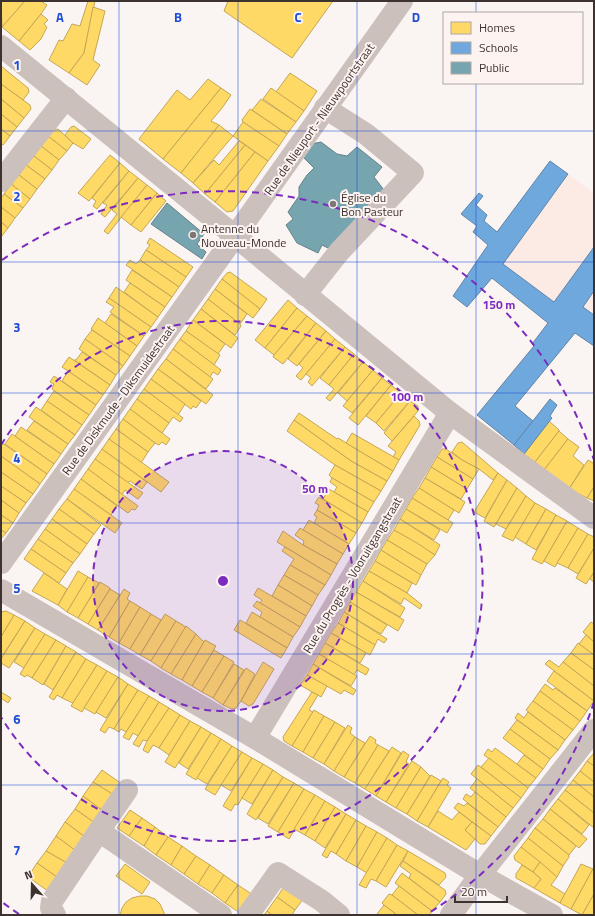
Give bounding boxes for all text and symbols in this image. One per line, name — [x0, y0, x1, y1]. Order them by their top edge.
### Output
text: A — [56, 7, 64, 27]
text: B — [174, 7, 182, 27]
text: C — [294, 7, 302, 27]
text: D — [412, 7, 420, 27]
legend — [443, 12, 583, 84]
text: Homes — [479, 18, 515, 37]
street label: Rue de Nieuport - Nieuwpoortstraat — [259, 38, 379, 199]
text: Schools — [479, 38, 519, 57]
text: 1 — [13, 55, 21, 75]
text: Public — [479, 58, 509, 77]
text: 2 — [13, 186, 21, 206]
place label: Église du Bon Pasteur — [341, 188, 403, 221]
marker: Église du Bon Pasteur — [328, 199, 338, 209]
place label: Antenne du Nouveau-Monde — [201, 219, 286, 252]
marker: Antenne du Nouveau-Monde — [188, 230, 198, 240]
text: 150 m — [483, 295, 515, 314]
text: 3 — [13, 317, 21, 337]
street label: Rue de Diskmude - Diksmuidestraat — [57, 320, 180, 479]
text: 100 m — [391, 387, 423, 406]
text: 4 — [13, 448, 21, 468]
text: 50 m — [302, 479, 328, 498]
street label: Rue du Progrès - Vooruitgangstraat — [298, 493, 407, 657]
centre of rings — [216, 574, 230, 588]
text: 5 — [13, 578, 21, 598]
text: 6 — [13, 709, 21, 729]
text: 7 — [13, 840, 21, 860]
north arrow — [12, 864, 52, 904]
text: N — [22, 866, 35, 883]
scale bar — [455, 878, 507, 904]
text: 20 m — [461, 882, 487, 901]

